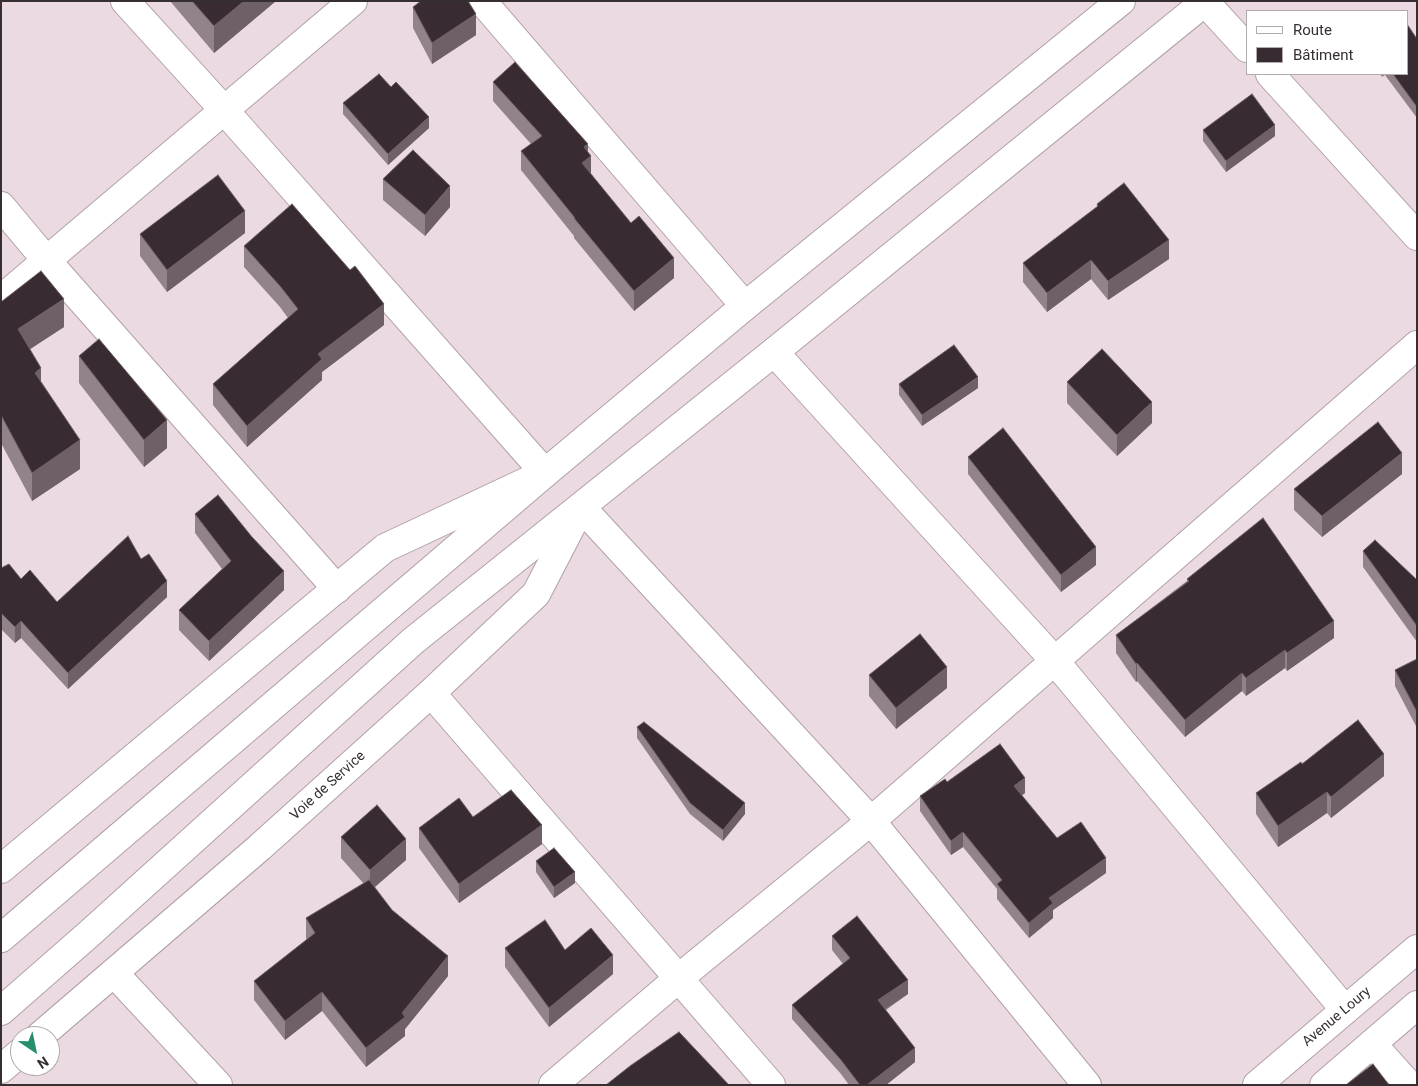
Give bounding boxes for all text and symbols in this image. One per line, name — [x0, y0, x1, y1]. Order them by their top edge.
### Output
legend — [1246, 10, 1408, 75]
text: Route — [1293, 21, 1332, 39]
text: Bâtiment — [1293, 46, 1353, 64]
street label: Voie de Service — [287, 748, 369, 824]
street label: Avenue Loury — [1299, 984, 1375, 1050]
north arrow — [10, 1026, 60, 1076]
text: N — [34, 1053, 51, 1072]

